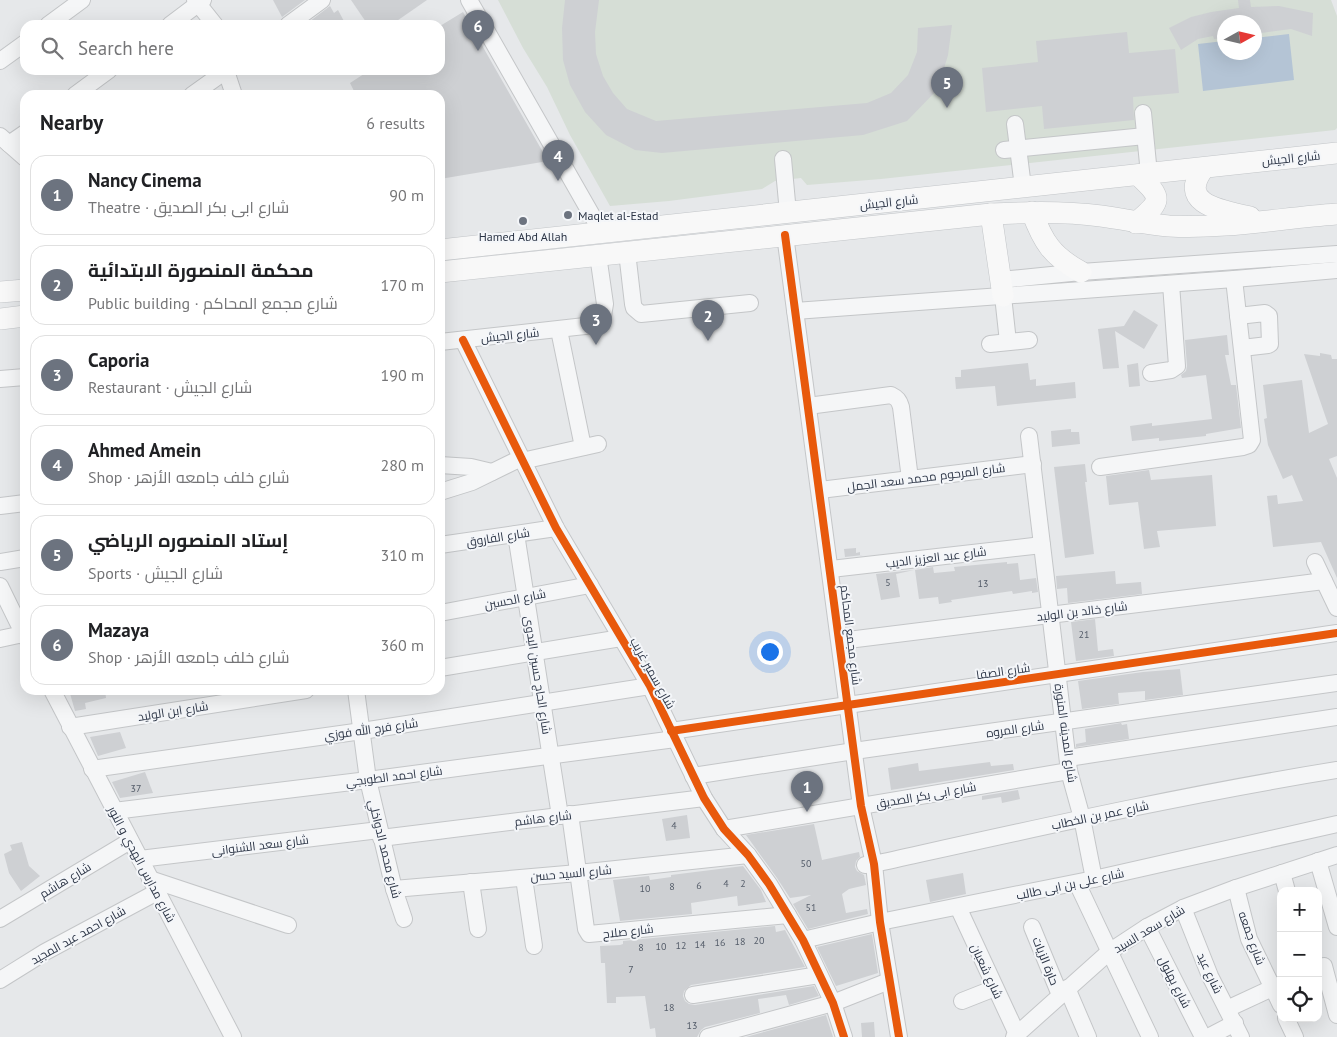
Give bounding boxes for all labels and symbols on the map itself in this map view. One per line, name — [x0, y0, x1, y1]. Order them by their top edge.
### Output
pin: 6 — [462, 10, 494, 51]
north arrow — [1217, 15, 1262, 60]
pin: 5 — [931, 67, 963, 108]
pin: 4 — [542, 140, 574, 181]
street label: شارع الجيش — [1261, 147, 1321, 170]
street label: شارع الجيش — [859, 191, 919, 214]
place label: Maqlet al-Estad — [578, 208, 659, 223]
marker: Maqlet al-Estad — [562, 209, 574, 221]
marker: Hamed Abd Allah — [517, 215, 529, 227]
place label: Hamed Abd Allah — [479, 229, 567, 244]
pin: 2 — [692, 300, 724, 341]
pin: 3 — [580, 304, 612, 345]
street label: شارع الجيش — [480, 324, 540, 347]
street label: شارع المرحوم محمد سعد الجمل — [846, 460, 1006, 495]
street label: شارع الفاروق — [465, 525, 531, 550]
street label: شارع عبد العزيز الديب — [885, 543, 987, 572]
house number: 5 — [885, 576, 891, 589]
house number: 13 — [978, 577, 988, 590]
street label: شارع مجمع المحاكم — [836, 584, 865, 686]
street label: شارع الحسين — [483, 586, 547, 613]
street label: شارع خالد بن الوليد — [1036, 598, 1128, 625]
street label: شارع الحاج حسين البدوى — [520, 615, 555, 736]
house number: 21 — [1079, 628, 1089, 641]
street label: شارع سمير غريب — [626, 635, 679, 712]
your location — [757, 639, 783, 665]
street label: شارع الصفا — [975, 660, 1031, 683]
street label: شارع المدينه المنورة — [1051, 683, 1080, 784]
street label: شارع ابن الوليد — [137, 698, 210, 725]
street label: شارع فرج الله فوزي — [323, 715, 419, 746]
street label: شارع المروه — [985, 718, 1045, 741]
street label: شارع احمد الطوبجي — [345, 763, 444, 792]
pin: 1 — [791, 771, 823, 812]
street label: شارع ابى بكر الصديق — [875, 779, 978, 812]
house number: 37 — [131, 782, 141, 795]
street label: شارع عمر بن الخطاب — [1050, 797, 1150, 834]
street label: شارع محمد الدواخلي — [363, 798, 405, 901]
street label: شارع مدارس الهدي و النور — [102, 802, 179, 926]
street label: شارع هاشم — [514, 807, 573, 830]
house number: 4 — [671, 819, 677, 832]
street label: شارع سعد الشنوانى — [210, 832, 310, 859]
house number: 50 — [801, 857, 812, 870]
street label: شارع هاشم — [37, 859, 94, 902]
street label: شارع السيد حسن — [530, 862, 612, 885]
street label: شارع على بن ابى طالب — [1015, 865, 1126, 904]
house number: 4 — [723, 877, 729, 890]
house number: 2 — [740, 877, 746, 890]
house number: 6 — [696, 879, 702, 892]
house number: 8 — [669, 880, 675, 893]
house number: 10 — [640, 882, 651, 895]
house number: 51 — [806, 901, 816, 914]
street label: شارع سعد السيد — [1111, 902, 1188, 957]
street label: شارع احمد عبد المجيد — [28, 903, 129, 968]
street label: شارع جمعه — [1234, 909, 1269, 967]
street label: شارع صلاح — [602, 921, 654, 942]
house number: 20 — [754, 934, 765, 947]
house number: 18 — [735, 935, 745, 948]
street label: حارة الزيات — [1030, 935, 1062, 987]
house number: 16 — [715, 936, 725, 949]
house number: 14 — [695, 938, 706, 951]
house number: 12 — [676, 939, 686, 952]
house number: 10 — [656, 940, 667, 953]
house number: 8 — [638, 941, 644, 954]
street label: شارع شعبان — [967, 941, 1006, 1001]
street label: شارع عيد — [1193, 950, 1226, 996]
street label: شارع بهلول — [1155, 954, 1194, 1011]
house number: 7 — [628, 963, 634, 976]
house number: 18 — [664, 1001, 674, 1014]
house number: 13 — [687, 1019, 697, 1032]

